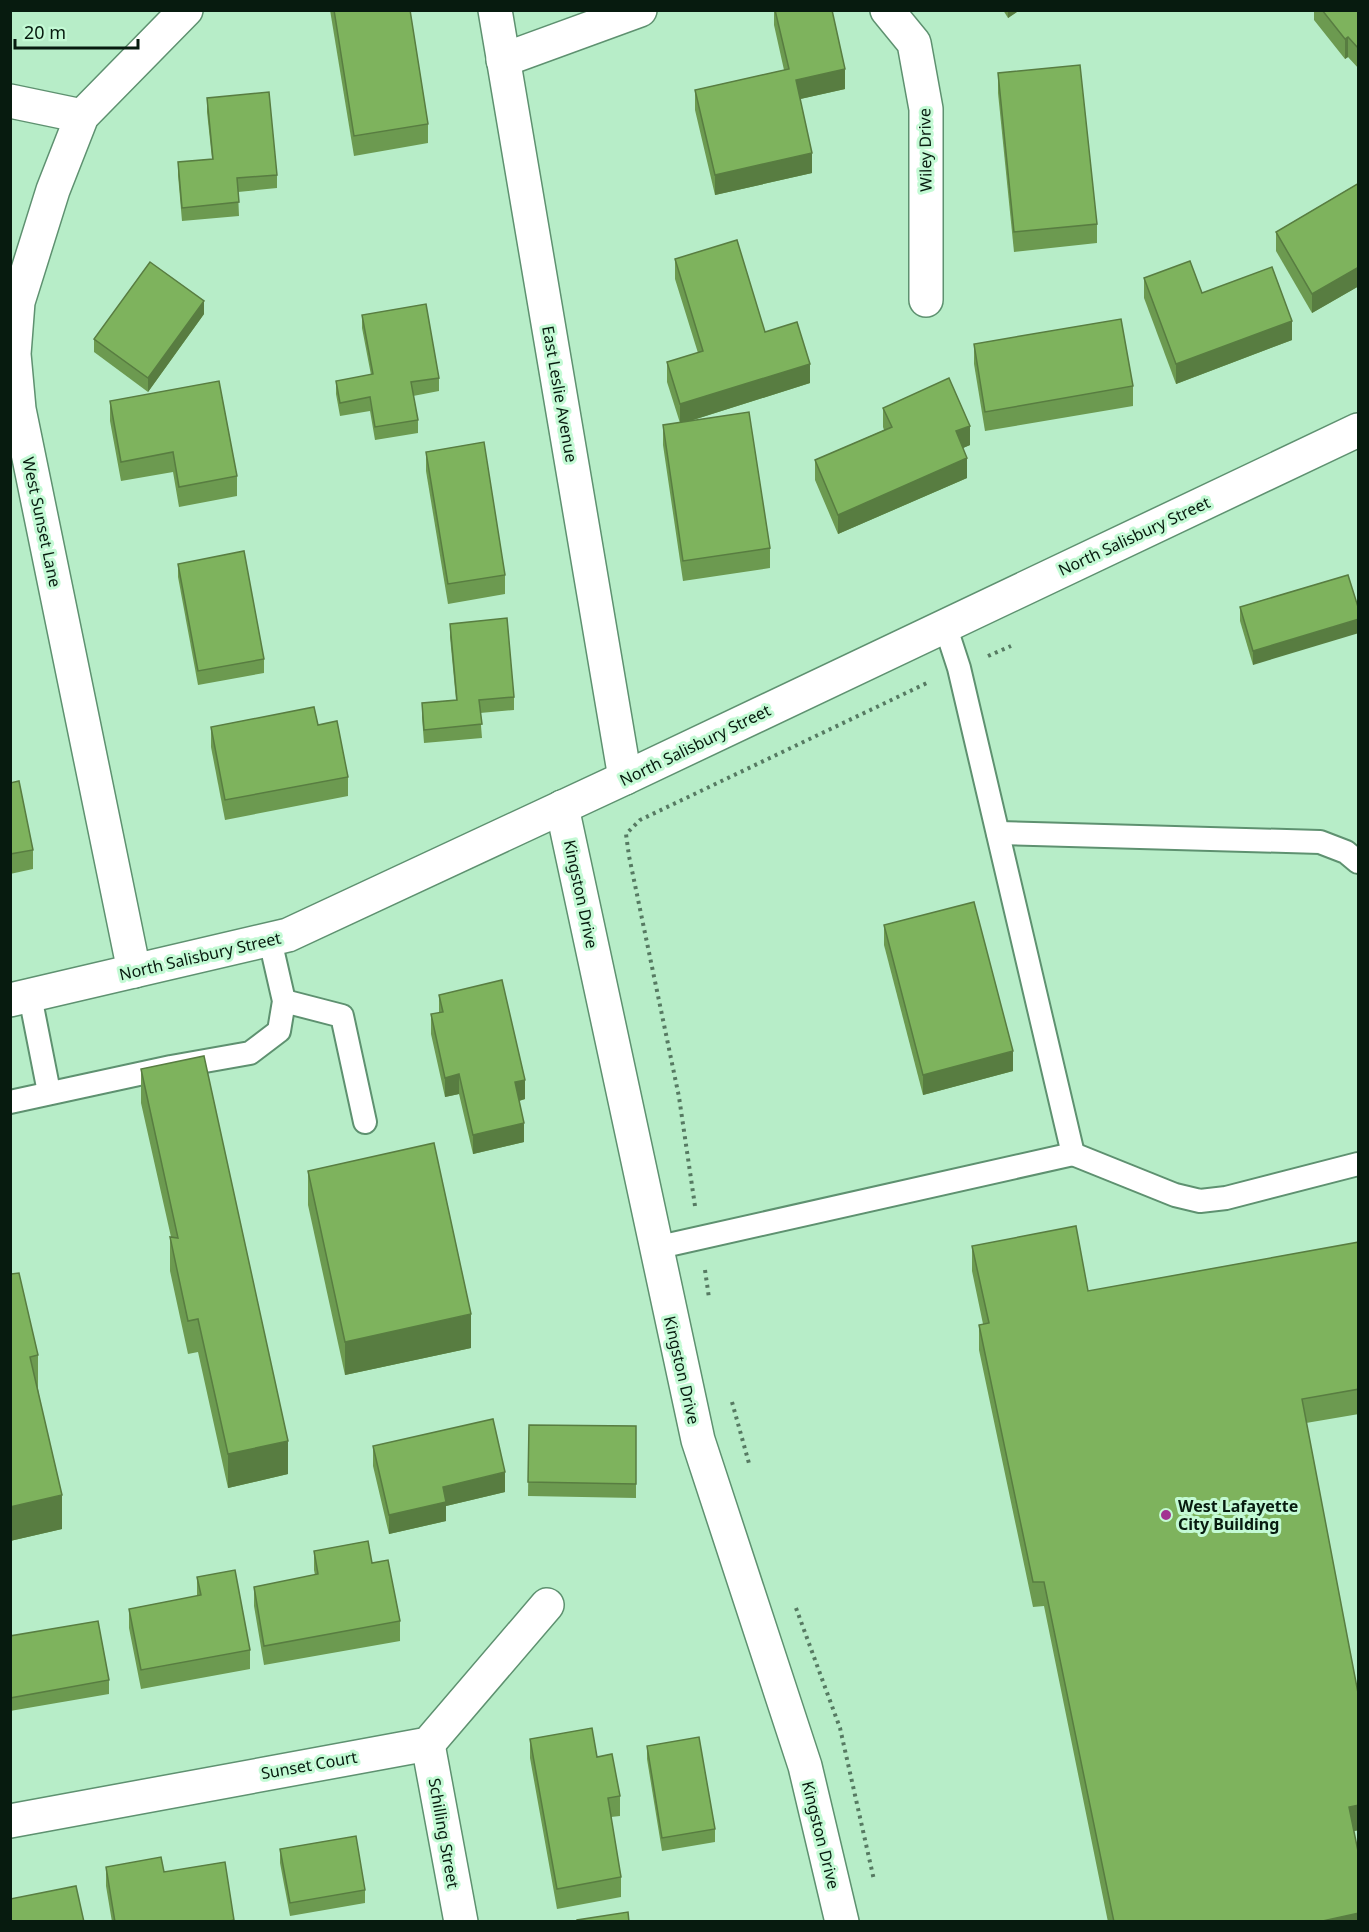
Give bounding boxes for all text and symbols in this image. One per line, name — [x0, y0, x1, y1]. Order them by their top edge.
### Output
scale bar — [15, 12, 138, 50]
text: 20 m — [24, 20, 66, 44]
street label: Wiley Drive — [913, 108, 937, 192]
street label: East Leslie Avenue — [537, 324, 583, 464]
street label: West Sunset Lane — [17, 455, 67, 589]
street label: North Salisbury Street — [1054, 491, 1214, 581]
street label: North Salisbury Street — [616, 699, 774, 791]
street label: Kingston Drive — [559, 838, 603, 950]
street label: North Salisbury Street — [117, 927, 283, 985]
street label: Kingston Drive — [659, 1314, 705, 1426]
place label: West Lafayette City Building — [1178, 1495, 1298, 1535]
marker: West Lafayette City Building — [1159, 1508, 1173, 1522]
street label: Sunset Court — [259, 1746, 359, 1784]
street label: Schilling Street — [423, 1776, 465, 1890]
street label: Kingston Drive — [797, 1779, 845, 1891]

